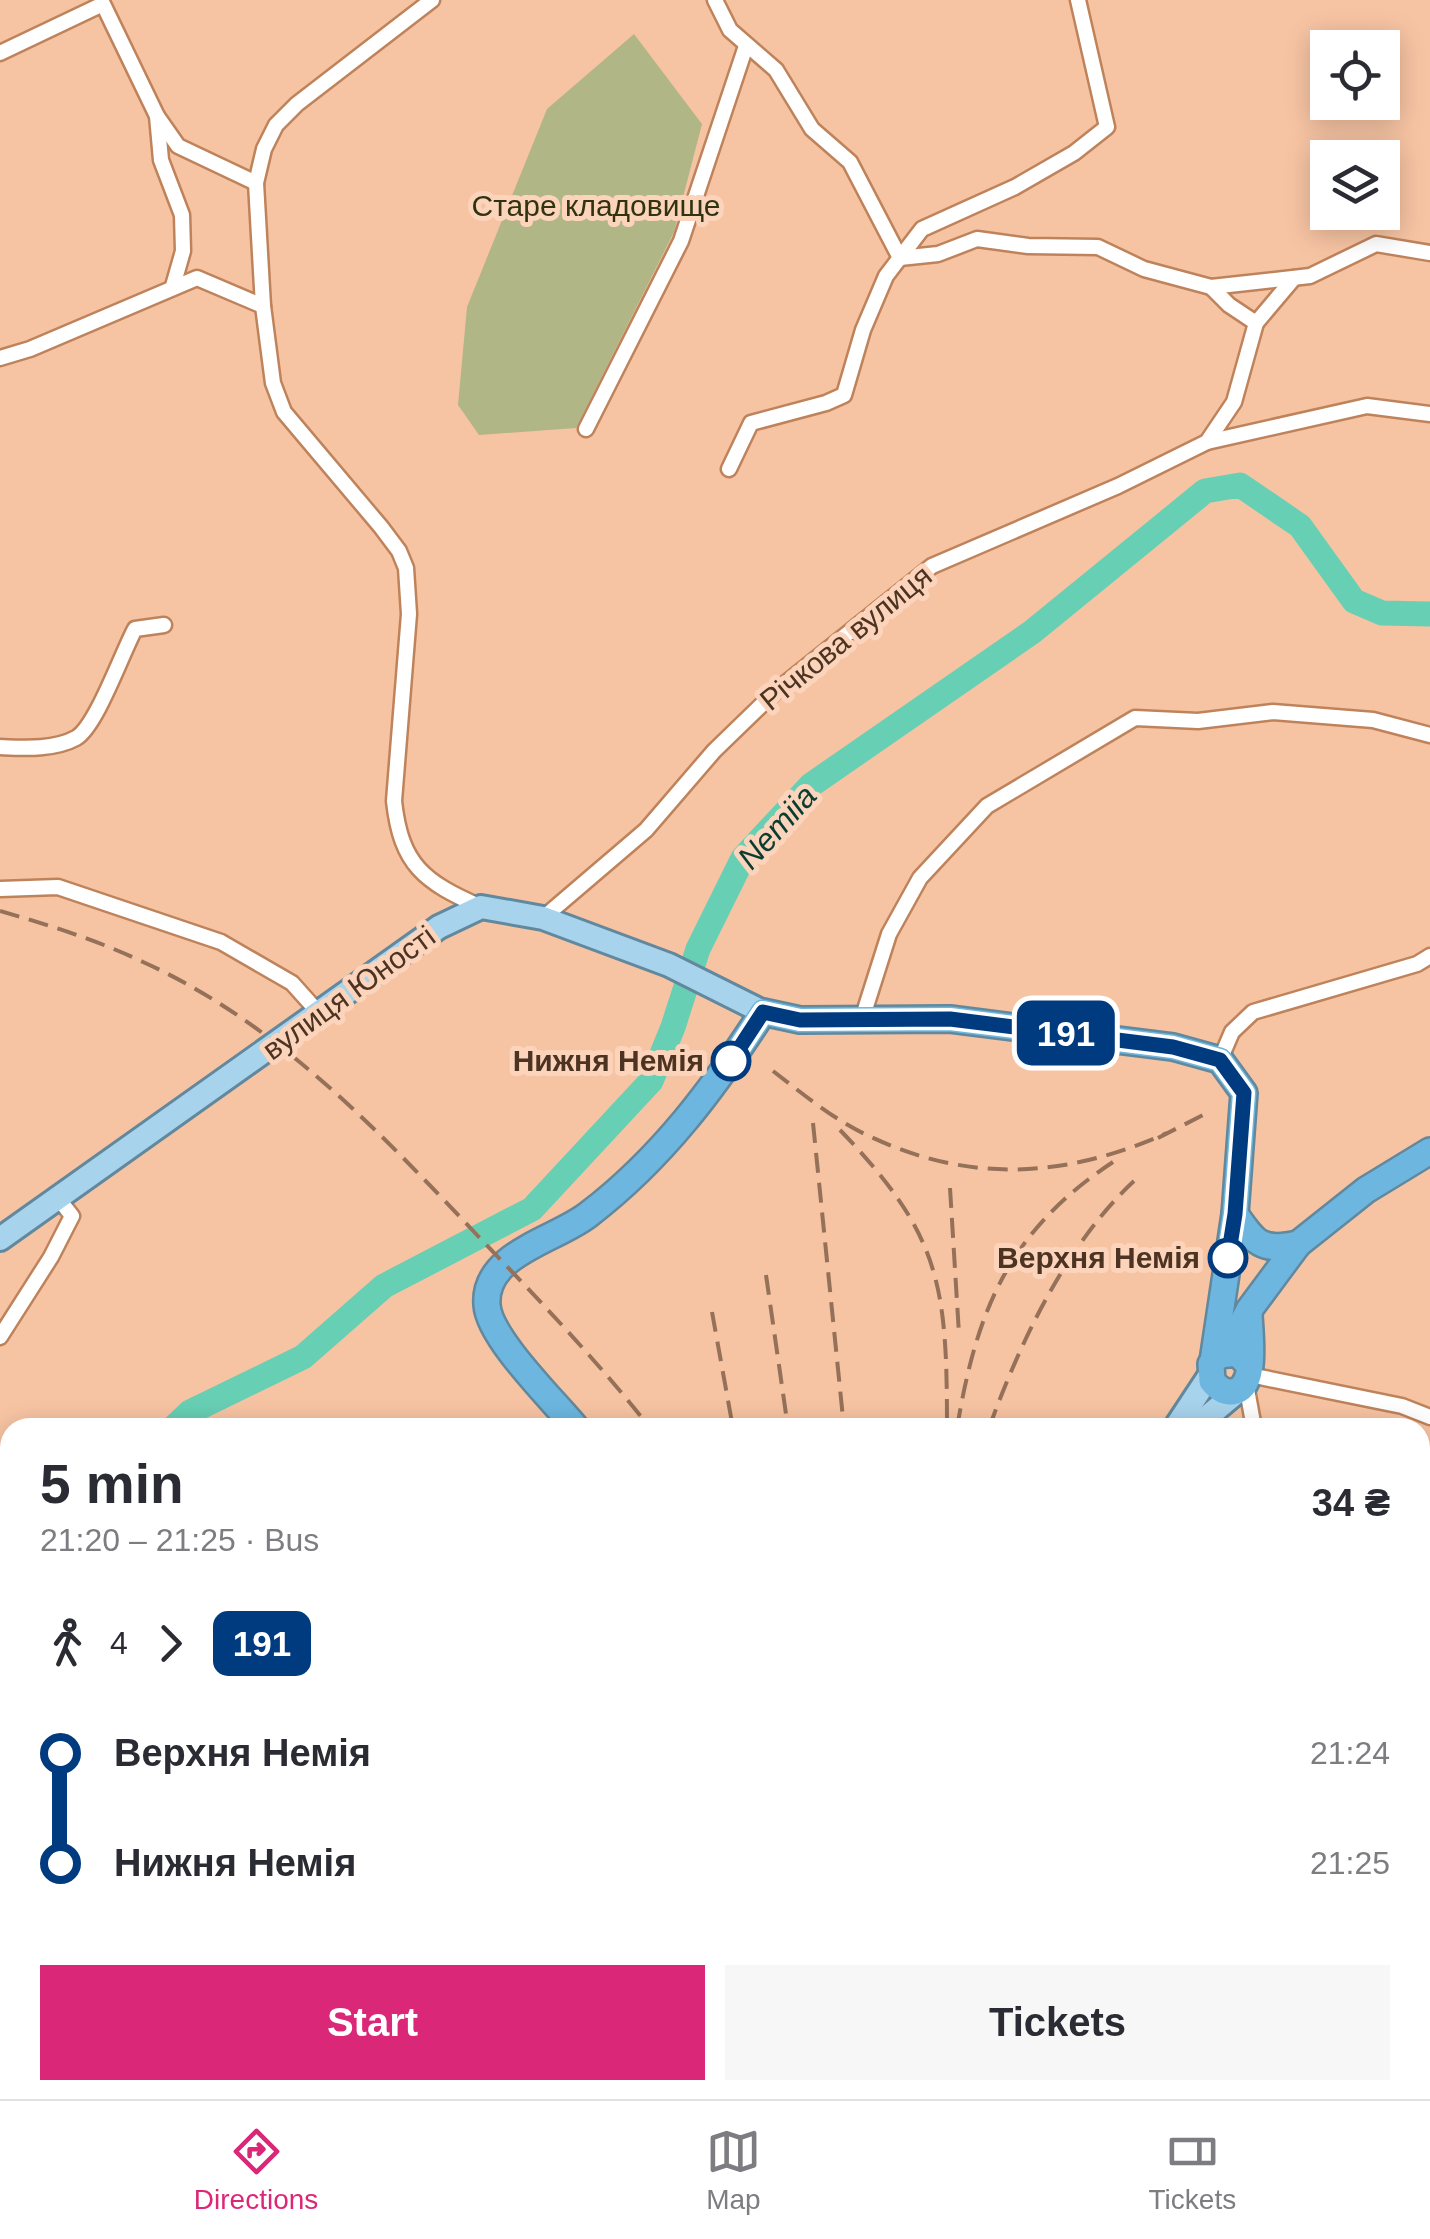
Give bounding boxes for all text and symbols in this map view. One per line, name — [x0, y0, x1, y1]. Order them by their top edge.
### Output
map controls — [1310, 30, 1400, 230]
button: locate — [1310, 30, 1400, 120]
button: layers — [1310, 140, 1400, 230]
park label: Старе кладовище — [471, 189, 721, 222]
street label: Річкова вулиця — [754, 559, 938, 717]
water label: Nemiia — [730, 778, 824, 876]
street label: вулиця Юності — [256, 919, 441, 1066]
line badge: 191 — [1008, 1000, 1124, 1066]
text: 191 — [1037, 1014, 1095, 1053]
marker: Нижня Немія — [712, 1042, 750, 1080]
place label: Нижня Немія — [513, 1044, 704, 1077]
marker: Верхня Немія — [1209, 1239, 1247, 1277]
place label: Верхня Немія — [997, 1241, 1200, 1274]
text: 5 min — [40, 1453, 184, 1515]
text: 34 ₴ — [1312, 1482, 1390, 1524]
text: 21:20 – 21:25 · Bus — [40, 1522, 319, 1558]
icon: walk — [40, 1616, 95, 1671]
icon: forward — [143, 1616, 198, 1671]
text: 191 — [233, 1624, 291, 1663]
text: 4 — [110, 1625, 128, 1661]
text: Верхня Немія — [114, 1732, 371, 1774]
text: 21:24 — [1310, 1735, 1390, 1771]
text: Нижня Немія — [114, 1842, 356, 1884]
text: 21:25 — [1310, 1845, 1390, 1881]
button: Start — [40, 1965, 705, 2080]
button: Tickets — [725, 1965, 1390, 2080]
tab: Directions — [194, 2124, 318, 2216]
tab: Map — [706, 2124, 761, 2216]
tab: Tickets — [1149, 2124, 1236, 2216]

